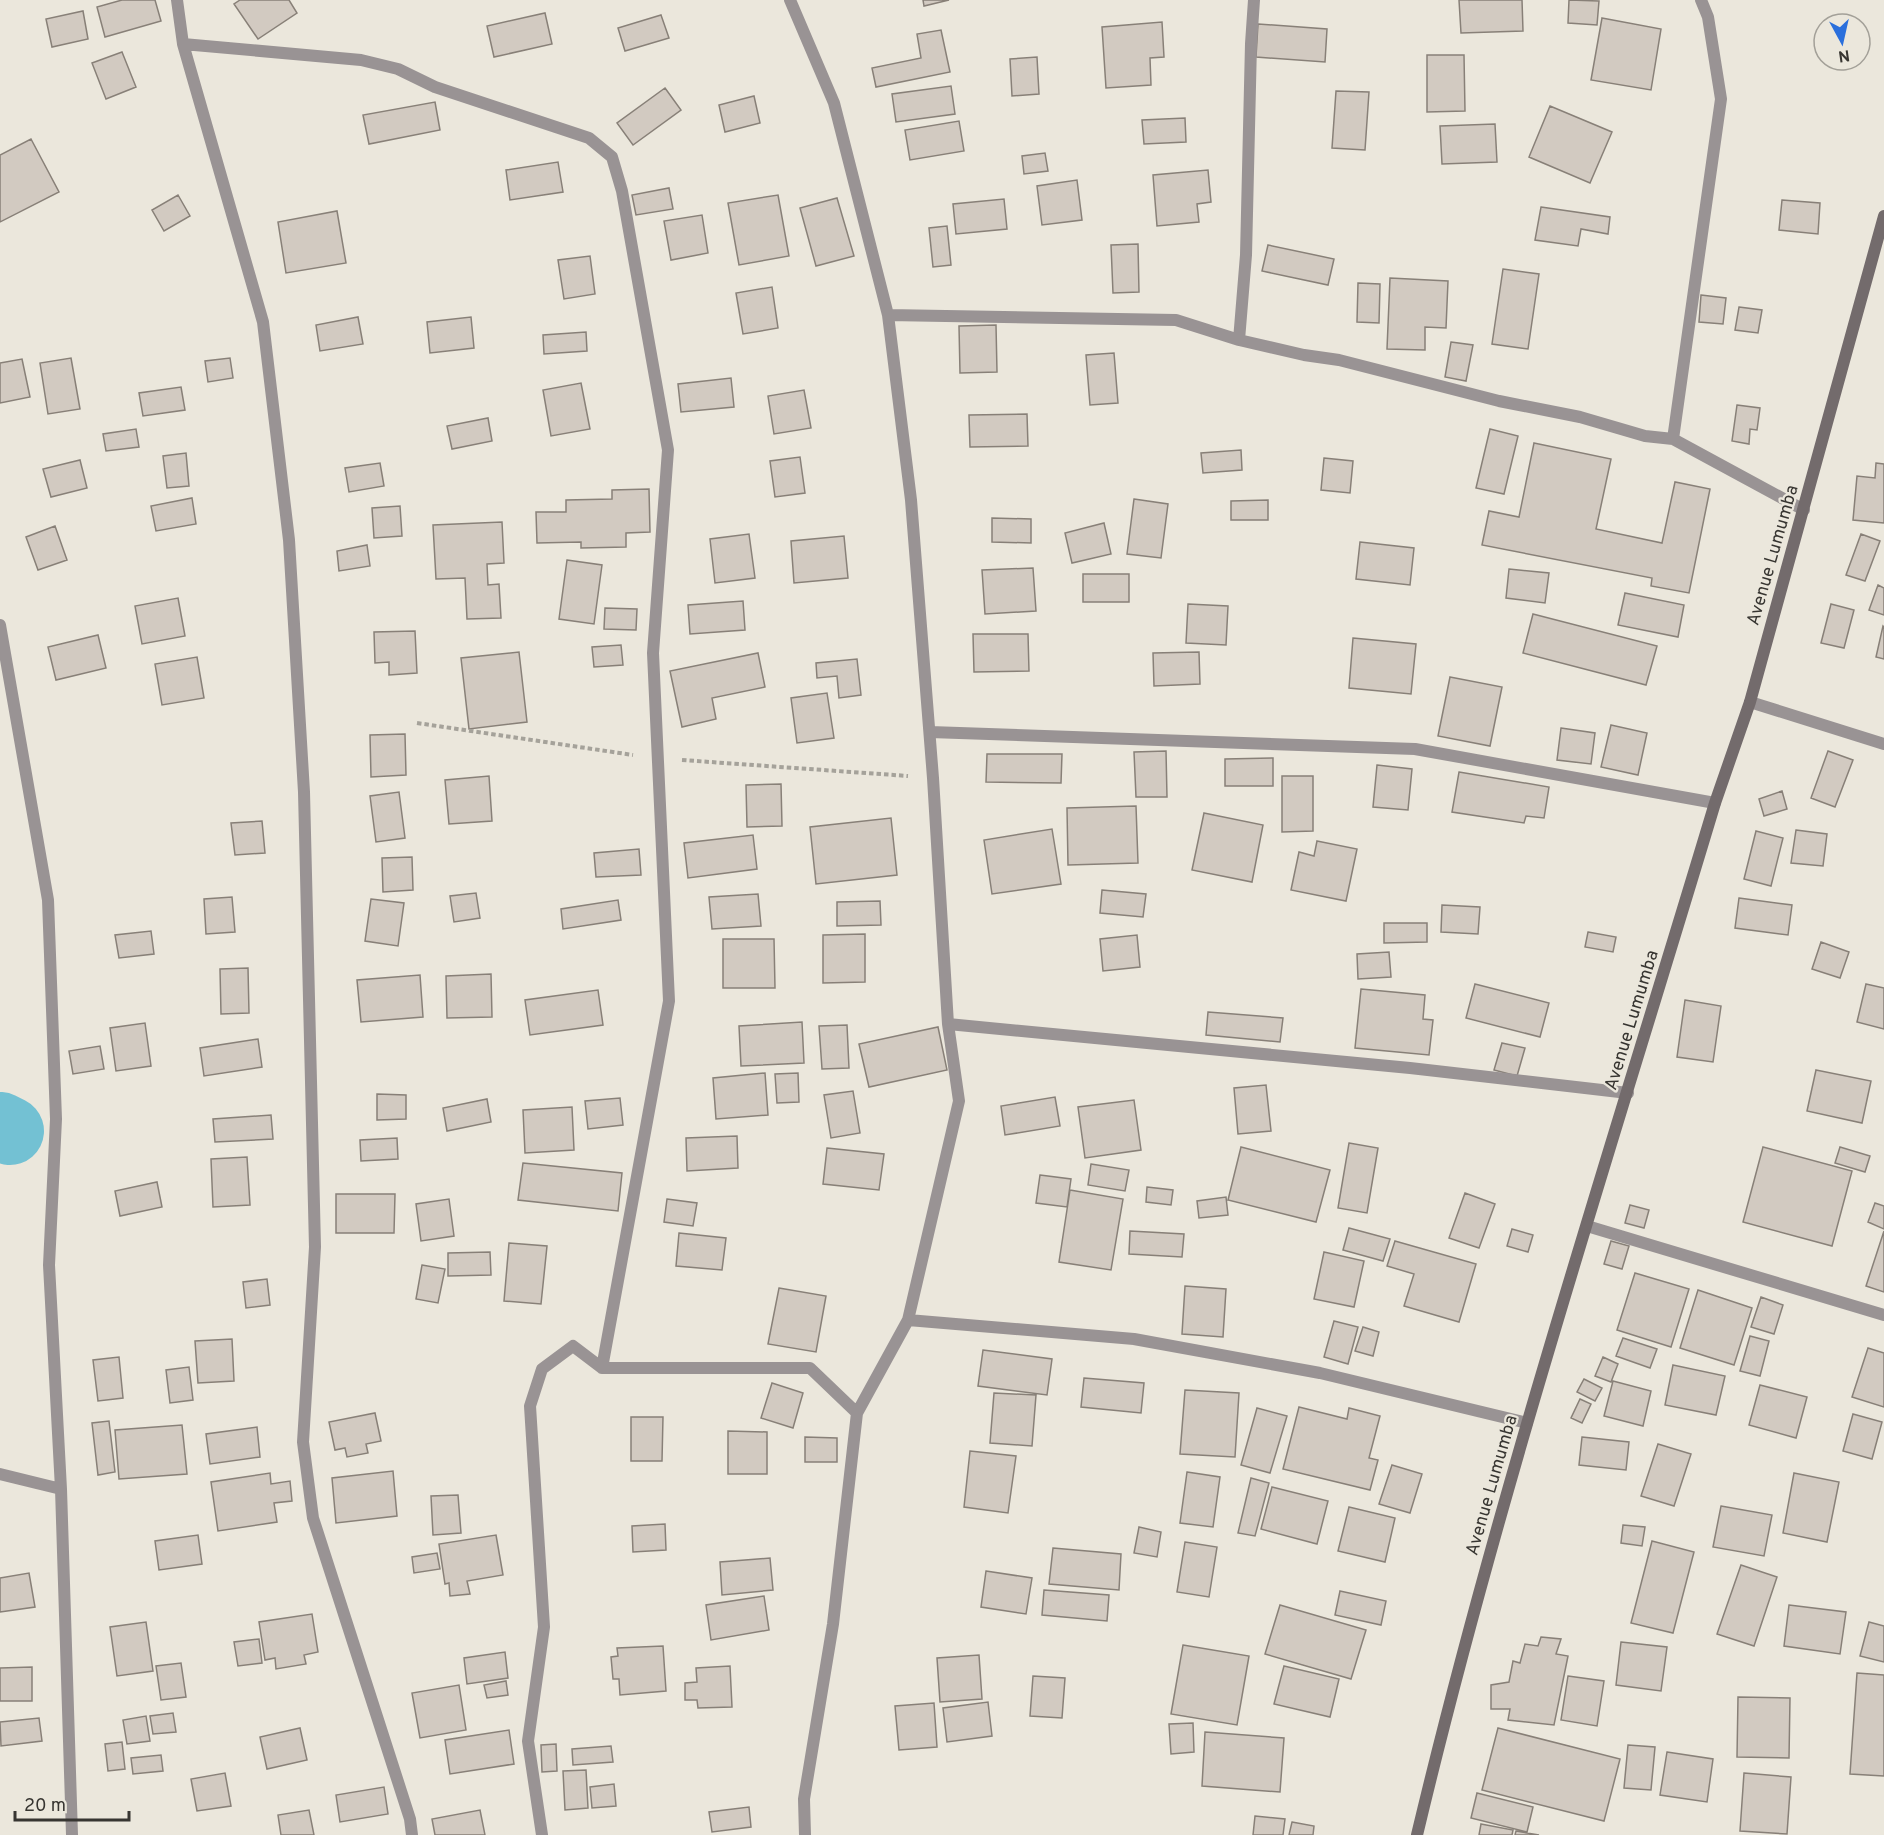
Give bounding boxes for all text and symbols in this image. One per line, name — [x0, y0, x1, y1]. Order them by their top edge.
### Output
north arrow — [1812, 12, 1872, 72]
text: N — [1837, 44, 1851, 66]
street label: Avenue Lumumba — [1742, 482, 1805, 628]
street label: Avenue Lumumba — [1600, 948, 1665, 1093]
street label: Avenue Lumumba — [1461, 1412, 1524, 1558]
scale bar — [15, 1784, 129, 1822]
text: 20 m — [24, 1795, 66, 1818]

